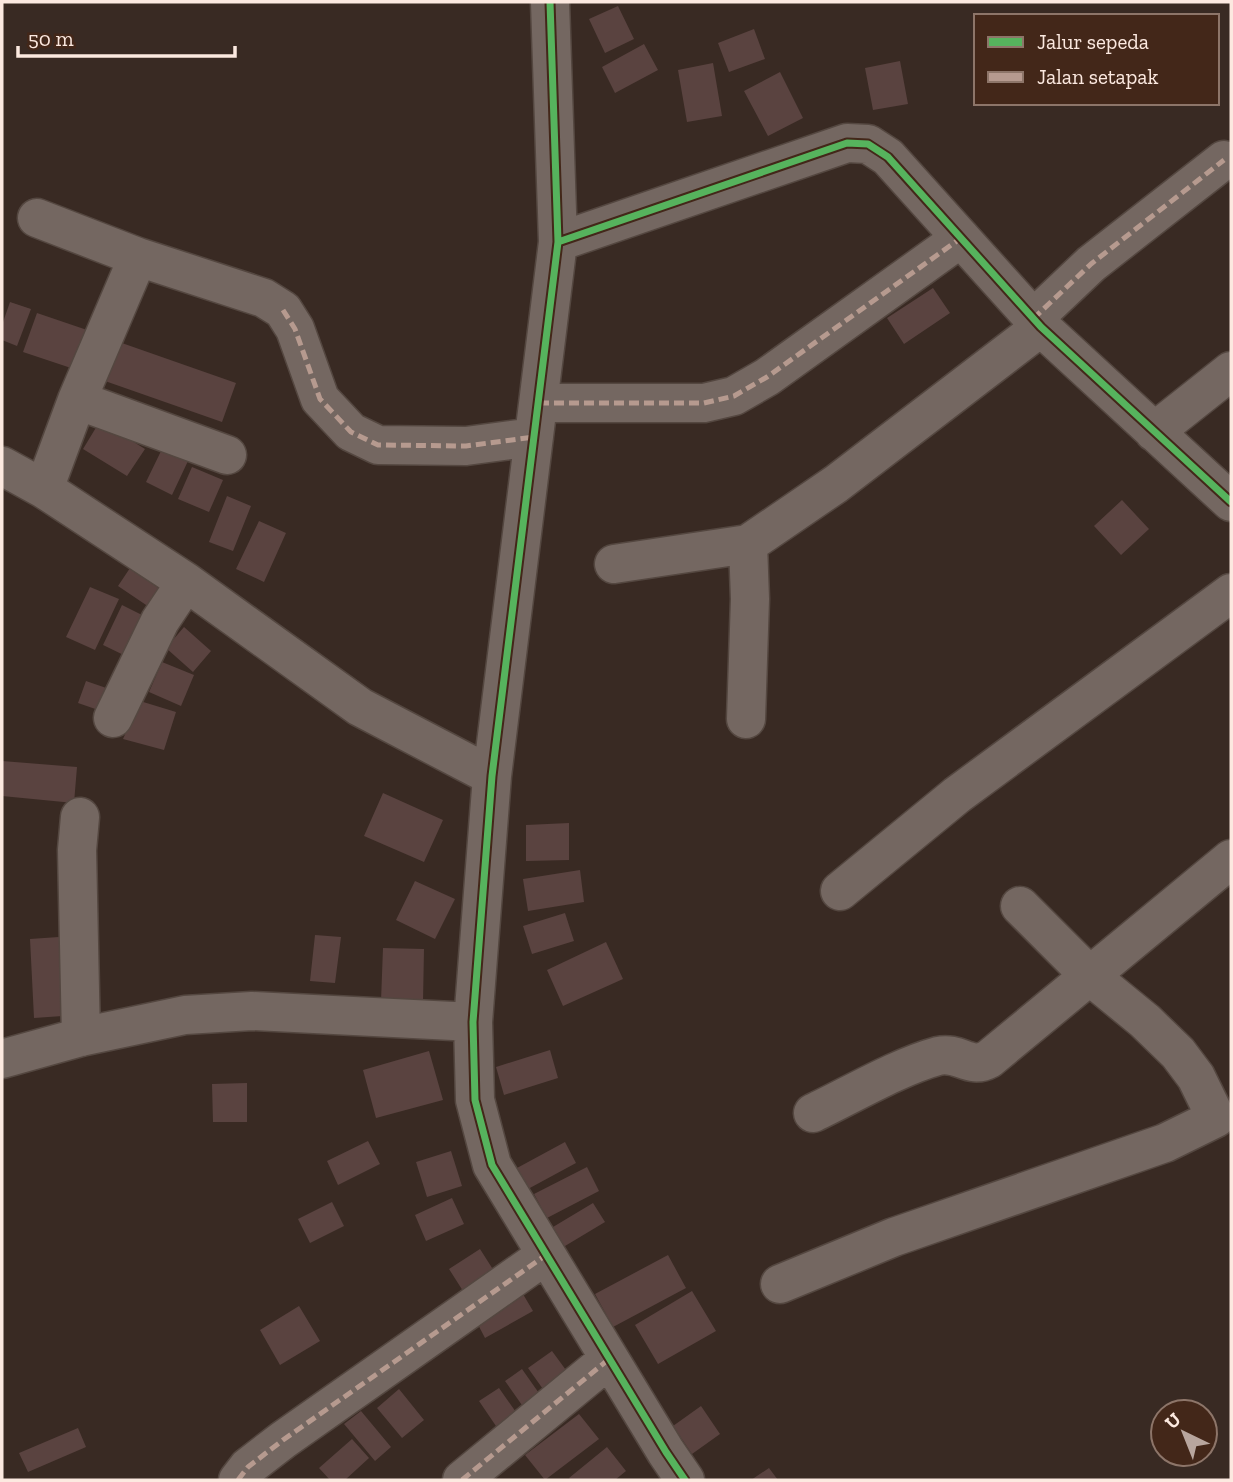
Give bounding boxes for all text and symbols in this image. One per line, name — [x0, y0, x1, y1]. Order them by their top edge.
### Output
scale bar — [18, 14, 234, 58]
legend — [974, 14, 1219, 105]
text: 50 m — [28, 26, 74, 51]
text: Jalur sepeda — [1037, 29, 1149, 54]
text: Jalan setapak — [1037, 64, 1158, 89]
north arrow — [1149, 1398, 1219, 1468]
text: U — [1160, 1408, 1186, 1434]

